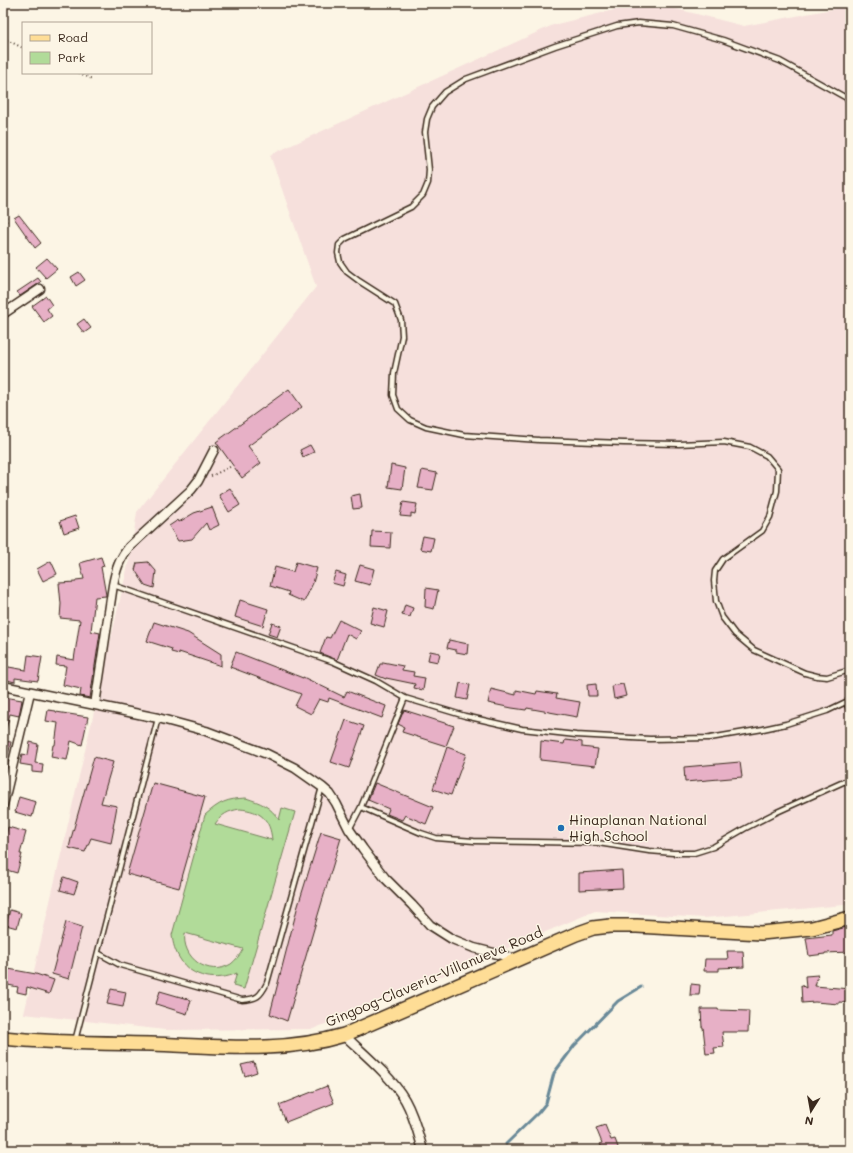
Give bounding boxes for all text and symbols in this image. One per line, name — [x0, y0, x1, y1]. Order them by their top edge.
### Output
legend — [22, 22, 152, 74]
text: Road — [58, 29, 88, 45]
text: Park — [58, 49, 85, 65]
place label: Hinaplanan National High School — [569, 810, 707, 845]
marker: Hinaplanan National High School — [556, 823, 566, 833]
street label: Gingoog-Claveria-Villanueva Road — [322, 922, 545, 1031]
north arrow — [791, 1091, 831, 1131]
text: N — [803, 1113, 815, 1129]

